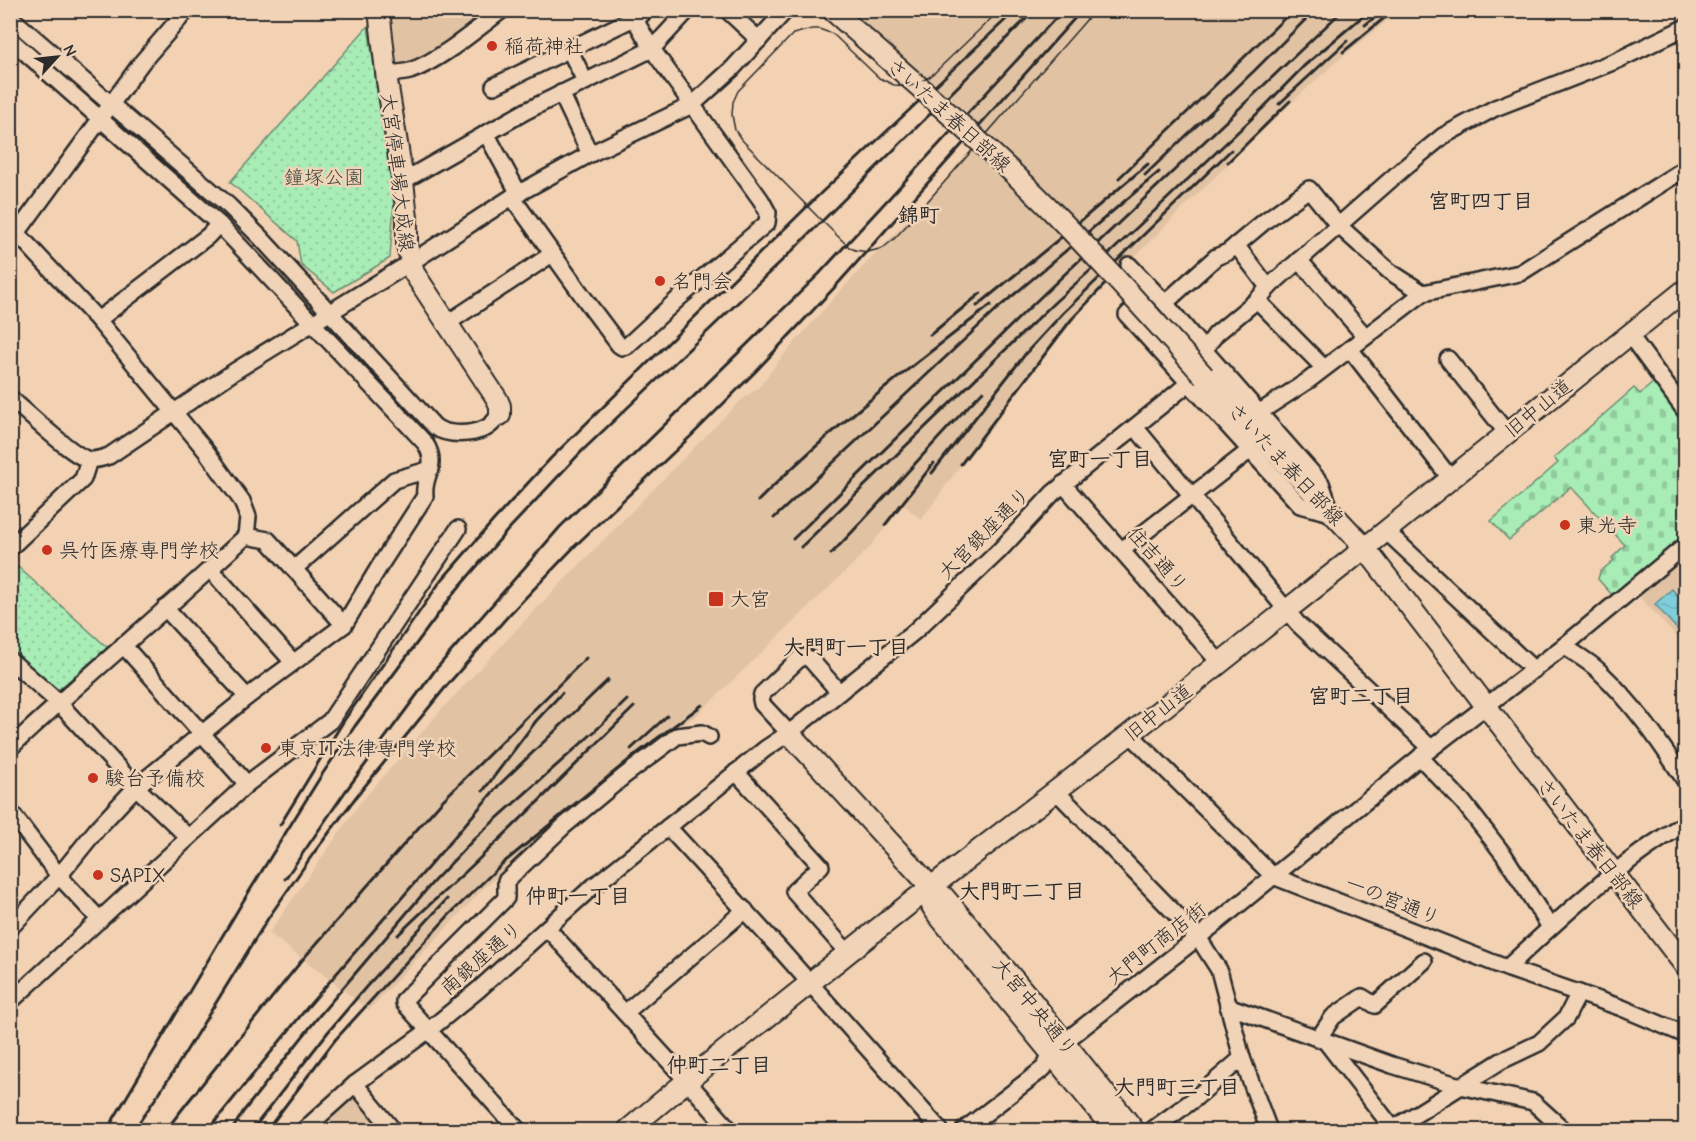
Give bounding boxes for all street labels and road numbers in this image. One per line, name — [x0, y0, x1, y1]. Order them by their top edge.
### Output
street label: さいたま春日部線 — [882, 54, 1016, 177]
street label: 大宮停車場大成線 — [376, 91, 419, 253]
street label: 旧中山道 — [1500, 374, 1577, 442]
street label: さいたま春日部線 — [1223, 398, 1348, 530]
street label: 大宮銀座通り — [934, 483, 1035, 584]
street label: 住吉通り — [1123, 522, 1193, 597]
street label: 旧中山道 — [1120, 679, 1197, 746]
street label: さいたま春日部線 — [1532, 774, 1648, 913]
street label: 一の宮通り — [1342, 871, 1443, 930]
street label: 大門町商店街 — [1102, 897, 1211, 989]
street label: 南銀座通り — [436, 917, 527, 1000]
street label: 大宮中央通り — [988, 953, 1081, 1061]

